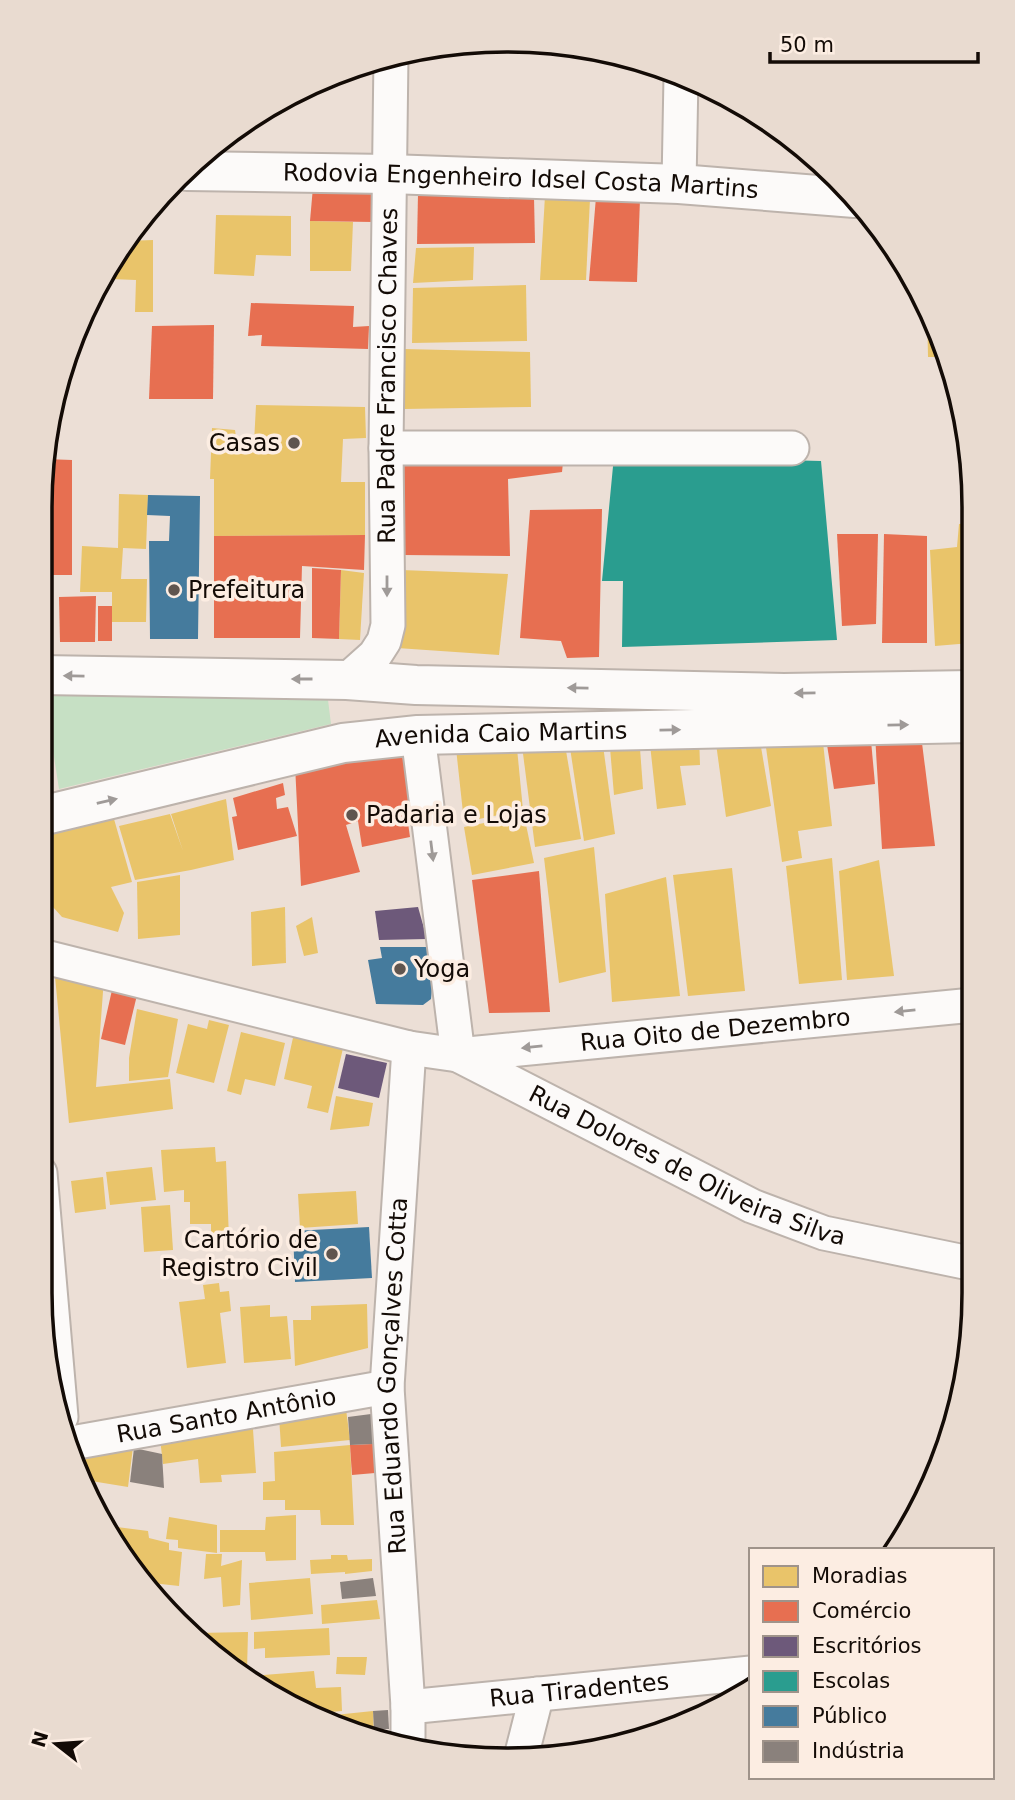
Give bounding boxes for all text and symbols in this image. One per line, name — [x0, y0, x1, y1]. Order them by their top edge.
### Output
scale bar — [770, 21, 978, 65]
text: 50 m — [780, 33, 834, 57]
street label: Rodovia Engenheiro Idsel Costa Martins — [283, 158, 760, 204]
street label: Rua Padre Francisco Chaves — [372, 207, 403, 544]
place label: Casas — [209, 429, 280, 457]
marker: Casas — [286, 435, 302, 451]
one-way arrow — [381, 575, 393, 597]
place label: Prefeitura — [188, 576, 305, 604]
marker: Prefeitura — [166, 582, 182, 598]
one-way arrow — [63, 670, 85, 682]
one-way arrow — [290, 673, 312, 685]
one-way arrow — [567, 683, 589, 694]
one-way arrow — [794, 687, 816, 698]
street label: Avenida Caio Martins — [373, 716, 628, 754]
one-way arrow — [887, 719, 909, 731]
one-way arrow — [660, 724, 682, 735]
one-way arrow — [96, 795, 118, 806]
place label: Padaria e Lojas — [366, 801, 547, 829]
marker: Padaria e Lojas — [344, 807, 360, 823]
one-way arrow — [427, 840, 438, 862]
place label: Yoga — [413, 955, 470, 983]
marker: Yoga — [392, 961, 408, 977]
street label: Rua Oito de Dezembro — [579, 1003, 852, 1057]
one-way arrow — [894, 1006, 916, 1017]
one-way arrow — [521, 1042, 543, 1053]
street label: Rua Dolores de Oliveira Silva — [524, 1080, 848, 1251]
street label: Rua Eduardo Gonçalves Cotta — [373, 1196, 413, 1555]
place label: Cartório de Registro Civil — [161, 1226, 318, 1282]
marker: Cartório de Registro Civil — [324, 1246, 340, 1262]
street label: Rua Santo Antônio — [115, 1382, 338, 1449]
legend — [749, 1548, 994, 1779]
text: Moradias — [812, 1564, 907, 1588]
text: Comércio — [812, 1599, 911, 1623]
text: Escritórios — [812, 1634, 922, 1658]
street label: Rua Tiradentes — [488, 1667, 670, 1713]
text: Escolas — [812, 1669, 890, 1693]
text: Público — [812, 1704, 887, 1728]
north arrow — [21, 1709, 91, 1779]
text: N — [27, 1728, 53, 1750]
text: Indústria — [812, 1739, 905, 1763]

